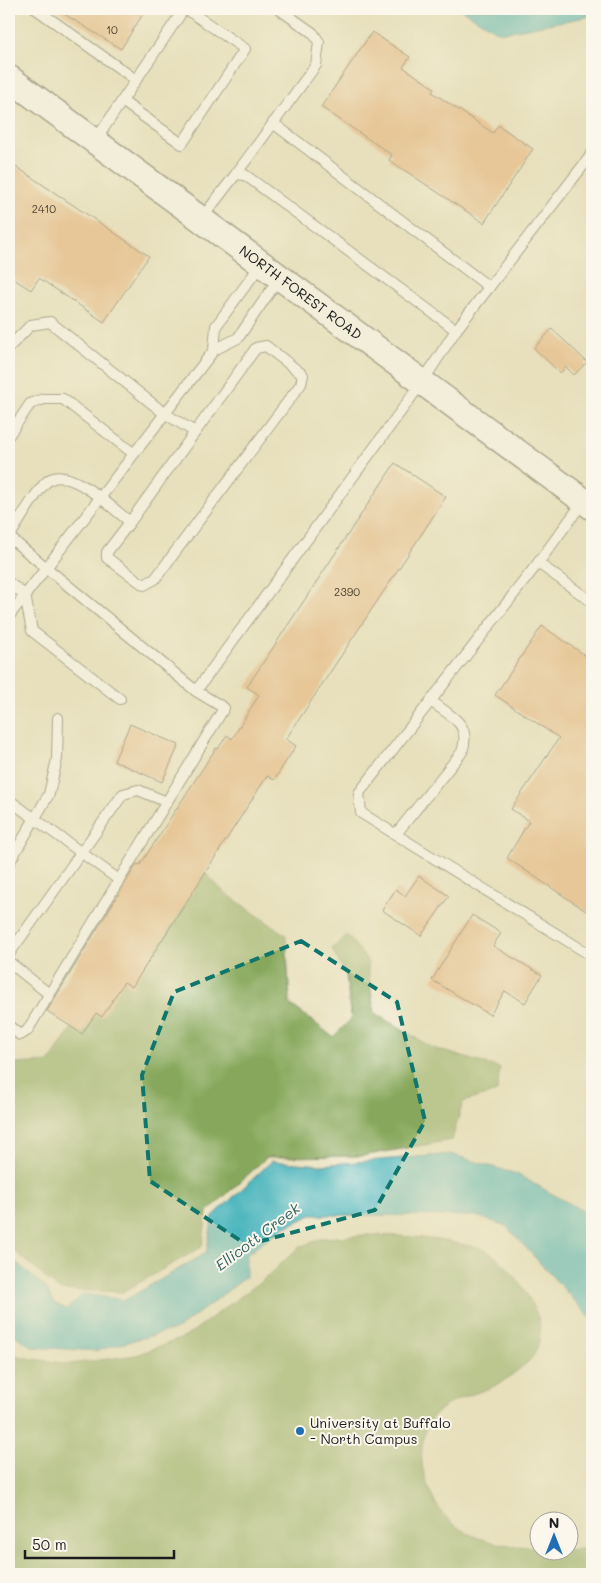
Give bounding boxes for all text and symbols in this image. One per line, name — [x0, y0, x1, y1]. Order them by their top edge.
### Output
house number: 10 — [106, 22, 118, 37]
house number: 2410 — [32, 201, 56, 216]
street label: NORTH FOREST ROAD — [236, 241, 366, 344]
house number: 2390 — [334, 584, 360, 599]
water label: Ellicott Creek — [211, 1197, 305, 1275]
place label: University at Buffalo - North Campus — [310, 1413, 451, 1448]
marker: University at Buffalo - North Campus — [294, 1425, 306, 1437]
north arrow — [528, 1510, 578, 1560]
text: N — [549, 1513, 559, 1532]
scale bar — [25, 1528, 174, 1560]
text: 50 m — [32, 1534, 67, 1554]

